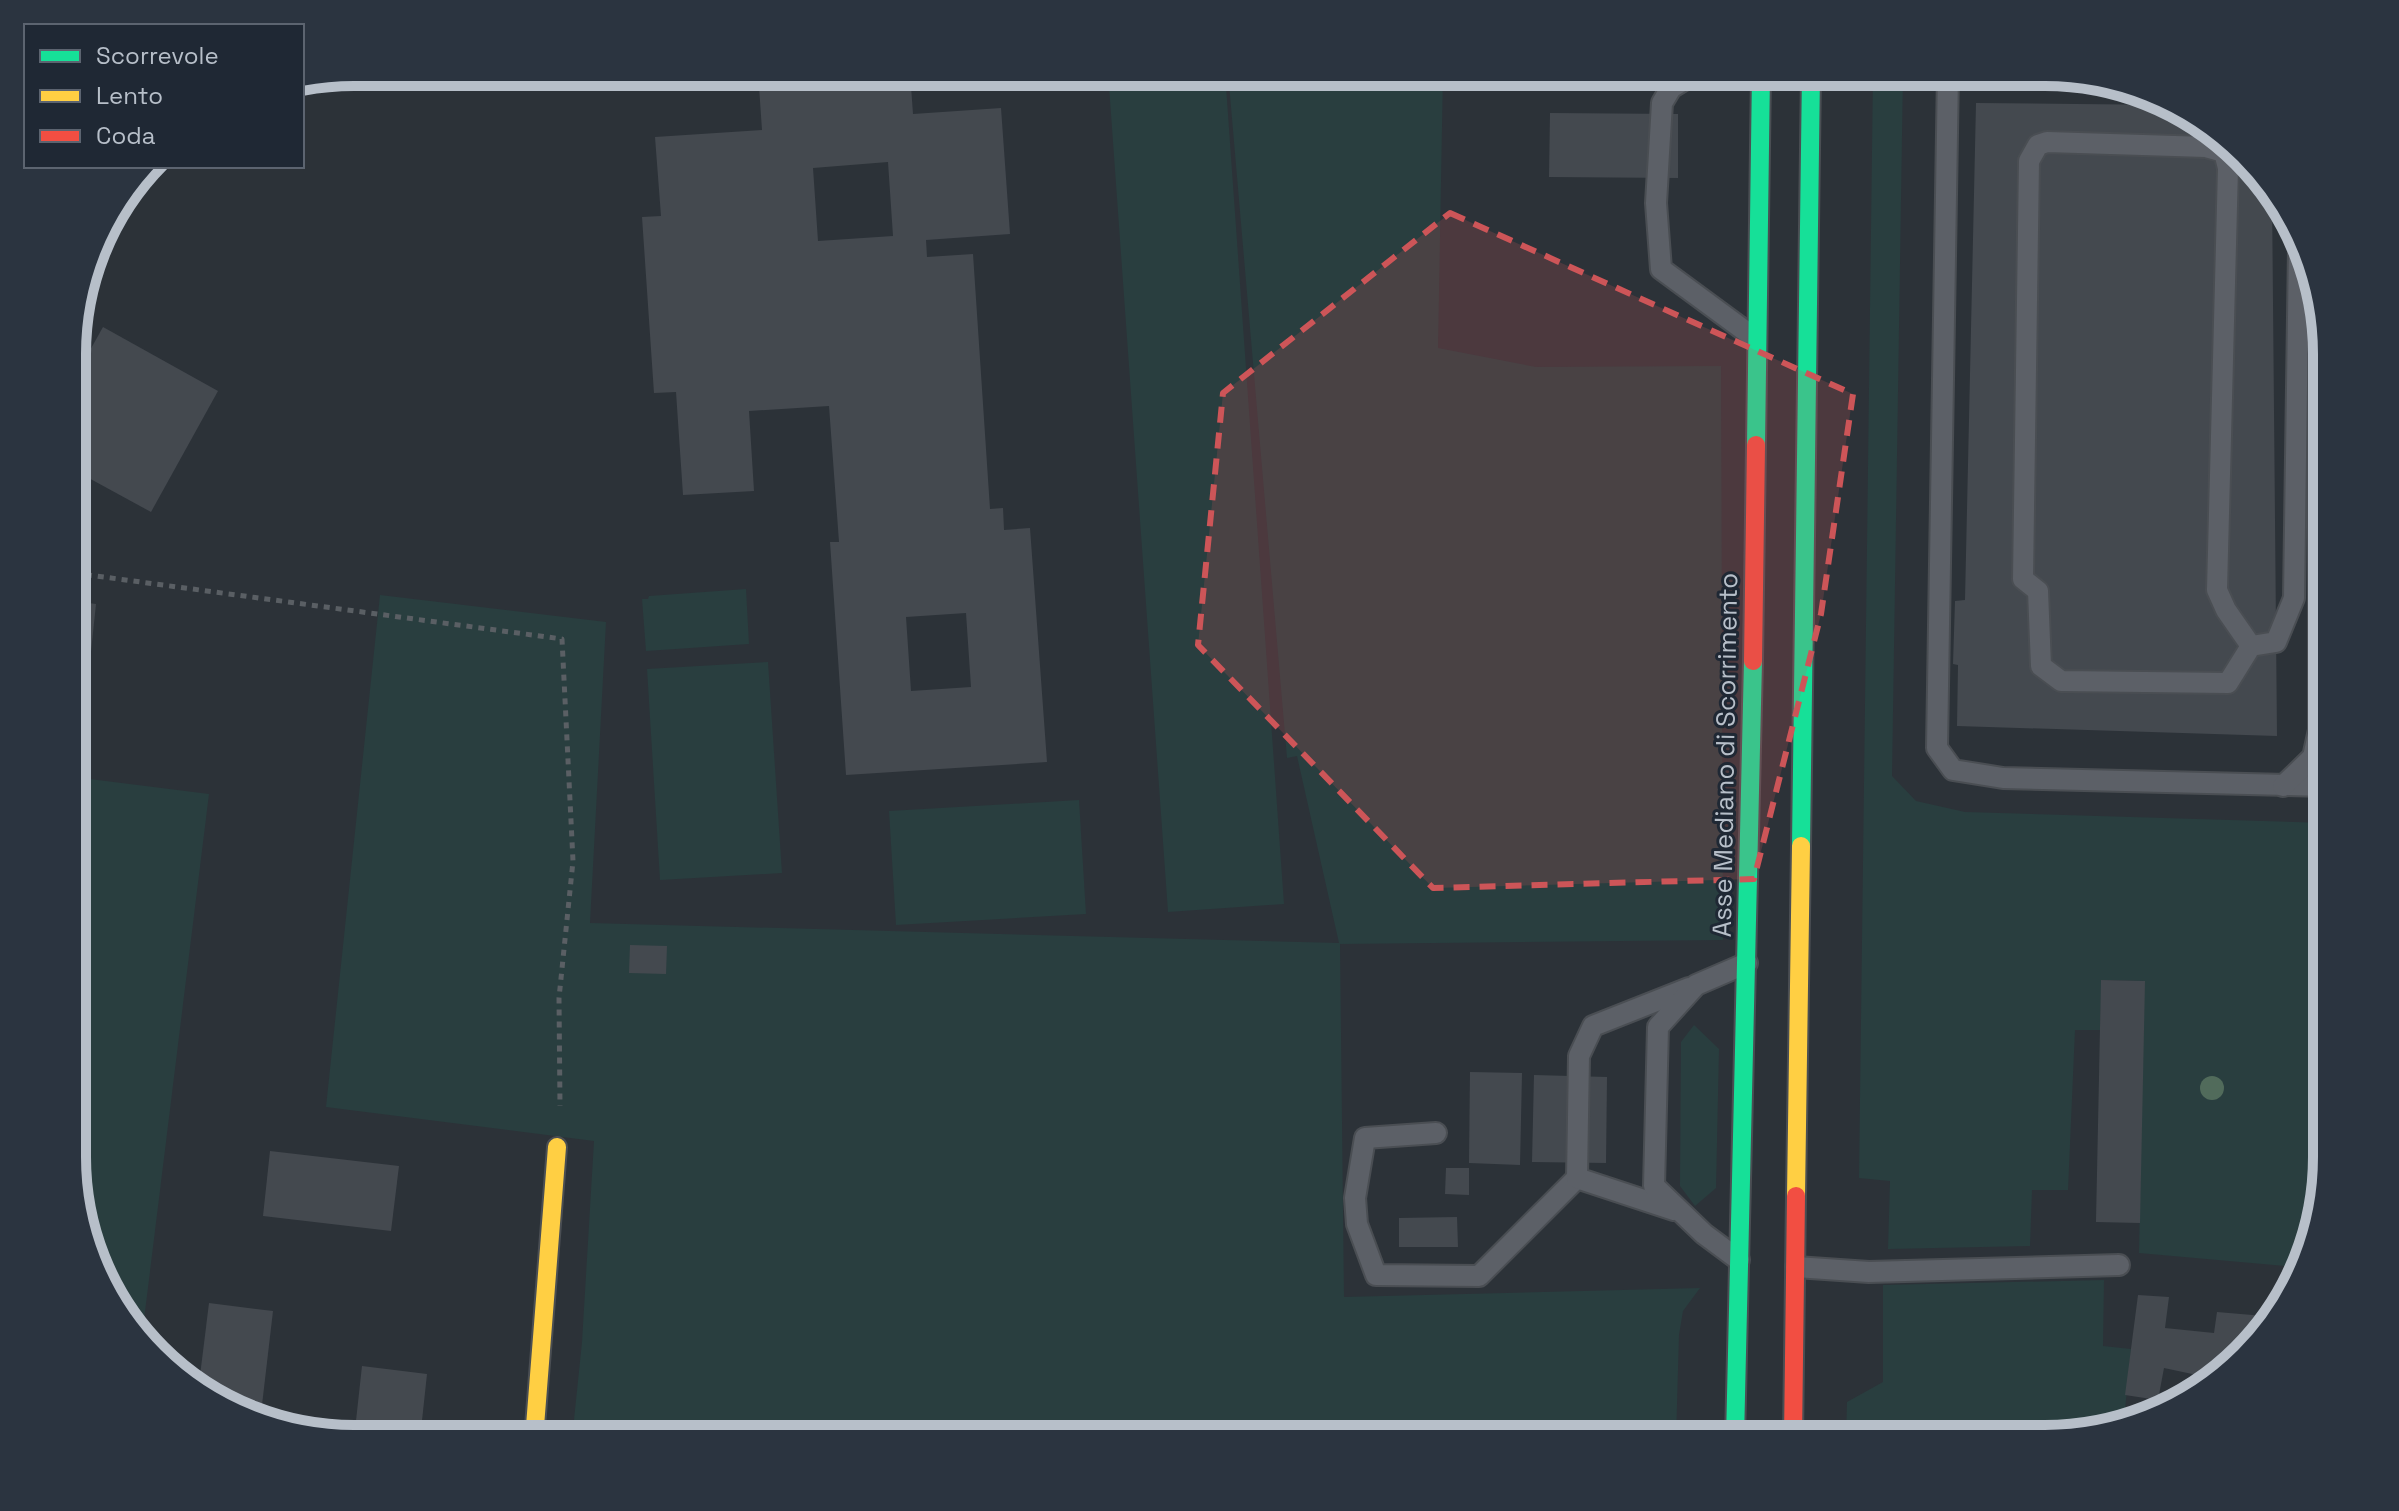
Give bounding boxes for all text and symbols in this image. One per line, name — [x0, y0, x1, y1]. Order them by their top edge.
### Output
legend — [24, 24, 304, 168]
text: Scorrevole — [96, 40, 219, 71]
text: Lento — [96, 80, 163, 111]
text: Coda — [96, 120, 156, 151]
street label: Asse Mediano di Scorrimento — [1705, 572, 1745, 938]

